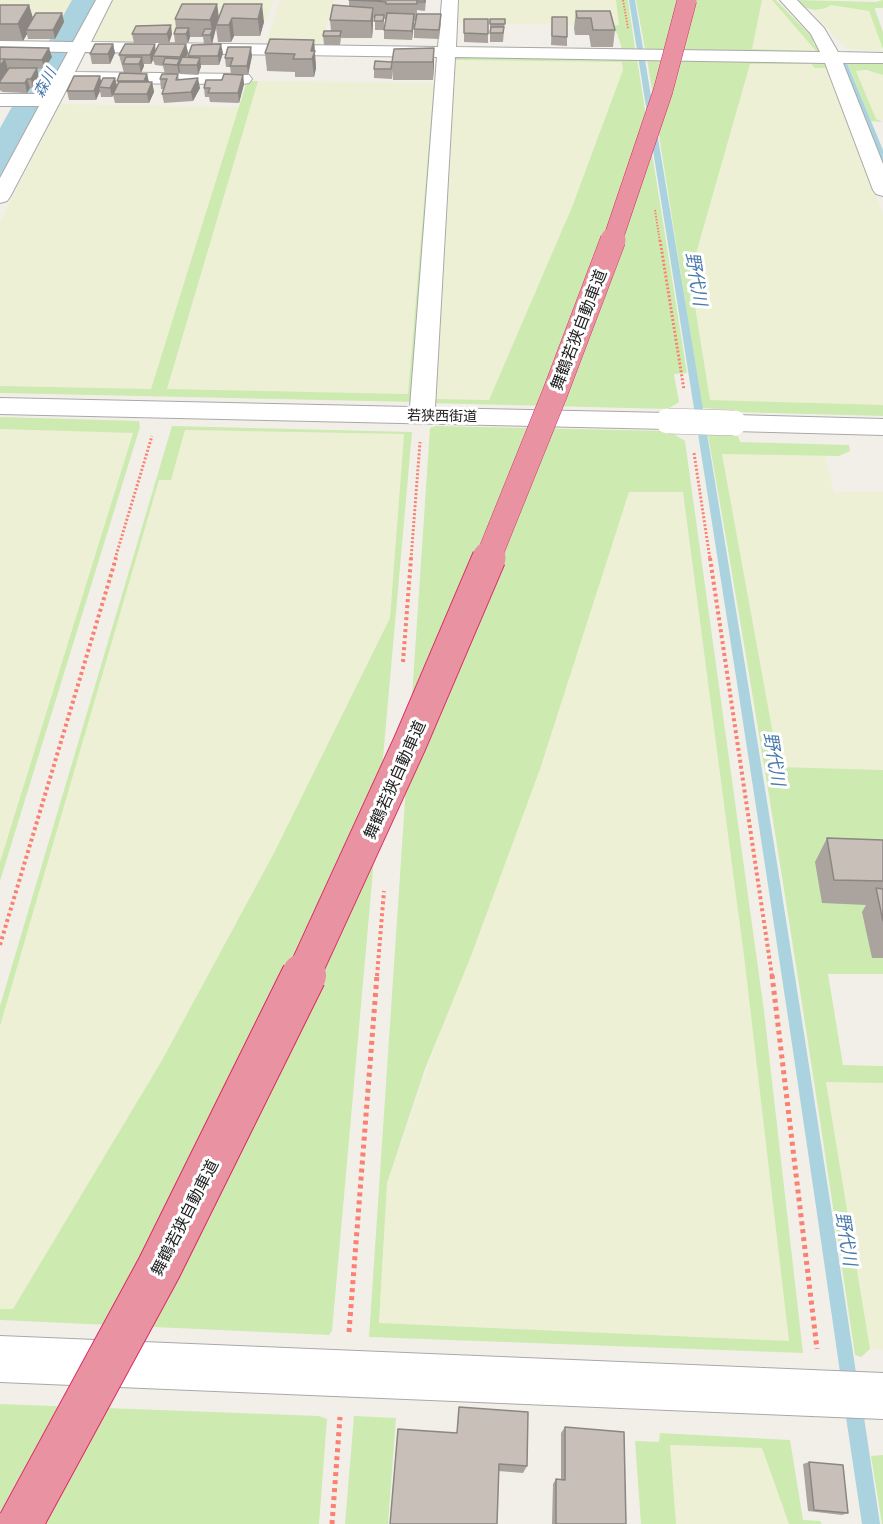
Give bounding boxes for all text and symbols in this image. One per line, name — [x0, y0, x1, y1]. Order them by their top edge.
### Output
water label: 森川 — [30, 66, 60, 100]
water label: 野代川 — [681, 251, 711, 307]
street label: 舞鶴若狭自動車道 — [547, 267, 611, 393]
street label: 若狭西街道 — [407, 407, 477, 425]
street label: 舞鶴若狭自動車道 — [360, 718, 430, 842]
water label: 野代川 — [759, 731, 789, 787]
street label: 舞鶴若狭自動車道 — [147, 1157, 223, 1279]
water label: 野代川 — [831, 1211, 861, 1267]

